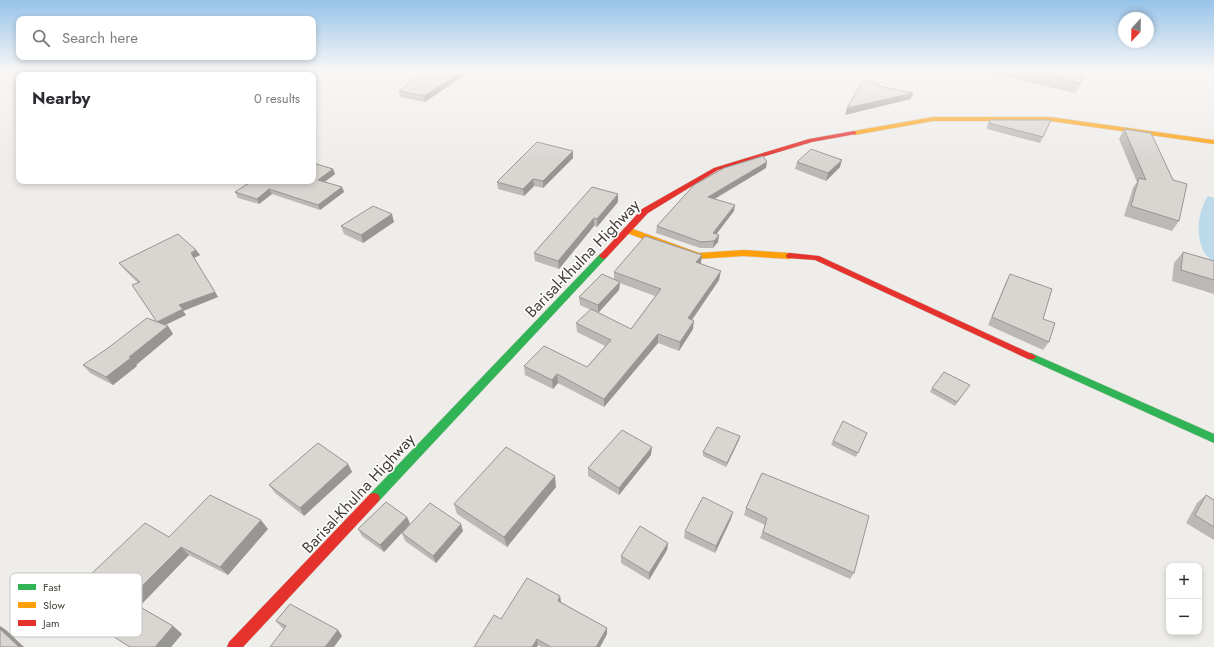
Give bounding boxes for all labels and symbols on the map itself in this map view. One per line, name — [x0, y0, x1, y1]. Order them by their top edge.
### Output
north arrow — [1118, 12, 1154, 48]
street label: Barisal-Khulna Highway — [520, 193, 646, 323]
street label: Barisal-Khulna Highway — [297, 428, 421, 558]
legend — [10, 573, 142, 637]
text: Fast — [43, 579, 61, 595]
text: Slow — [43, 597, 65, 613]
text: Jam — [41, 615, 60, 631]

